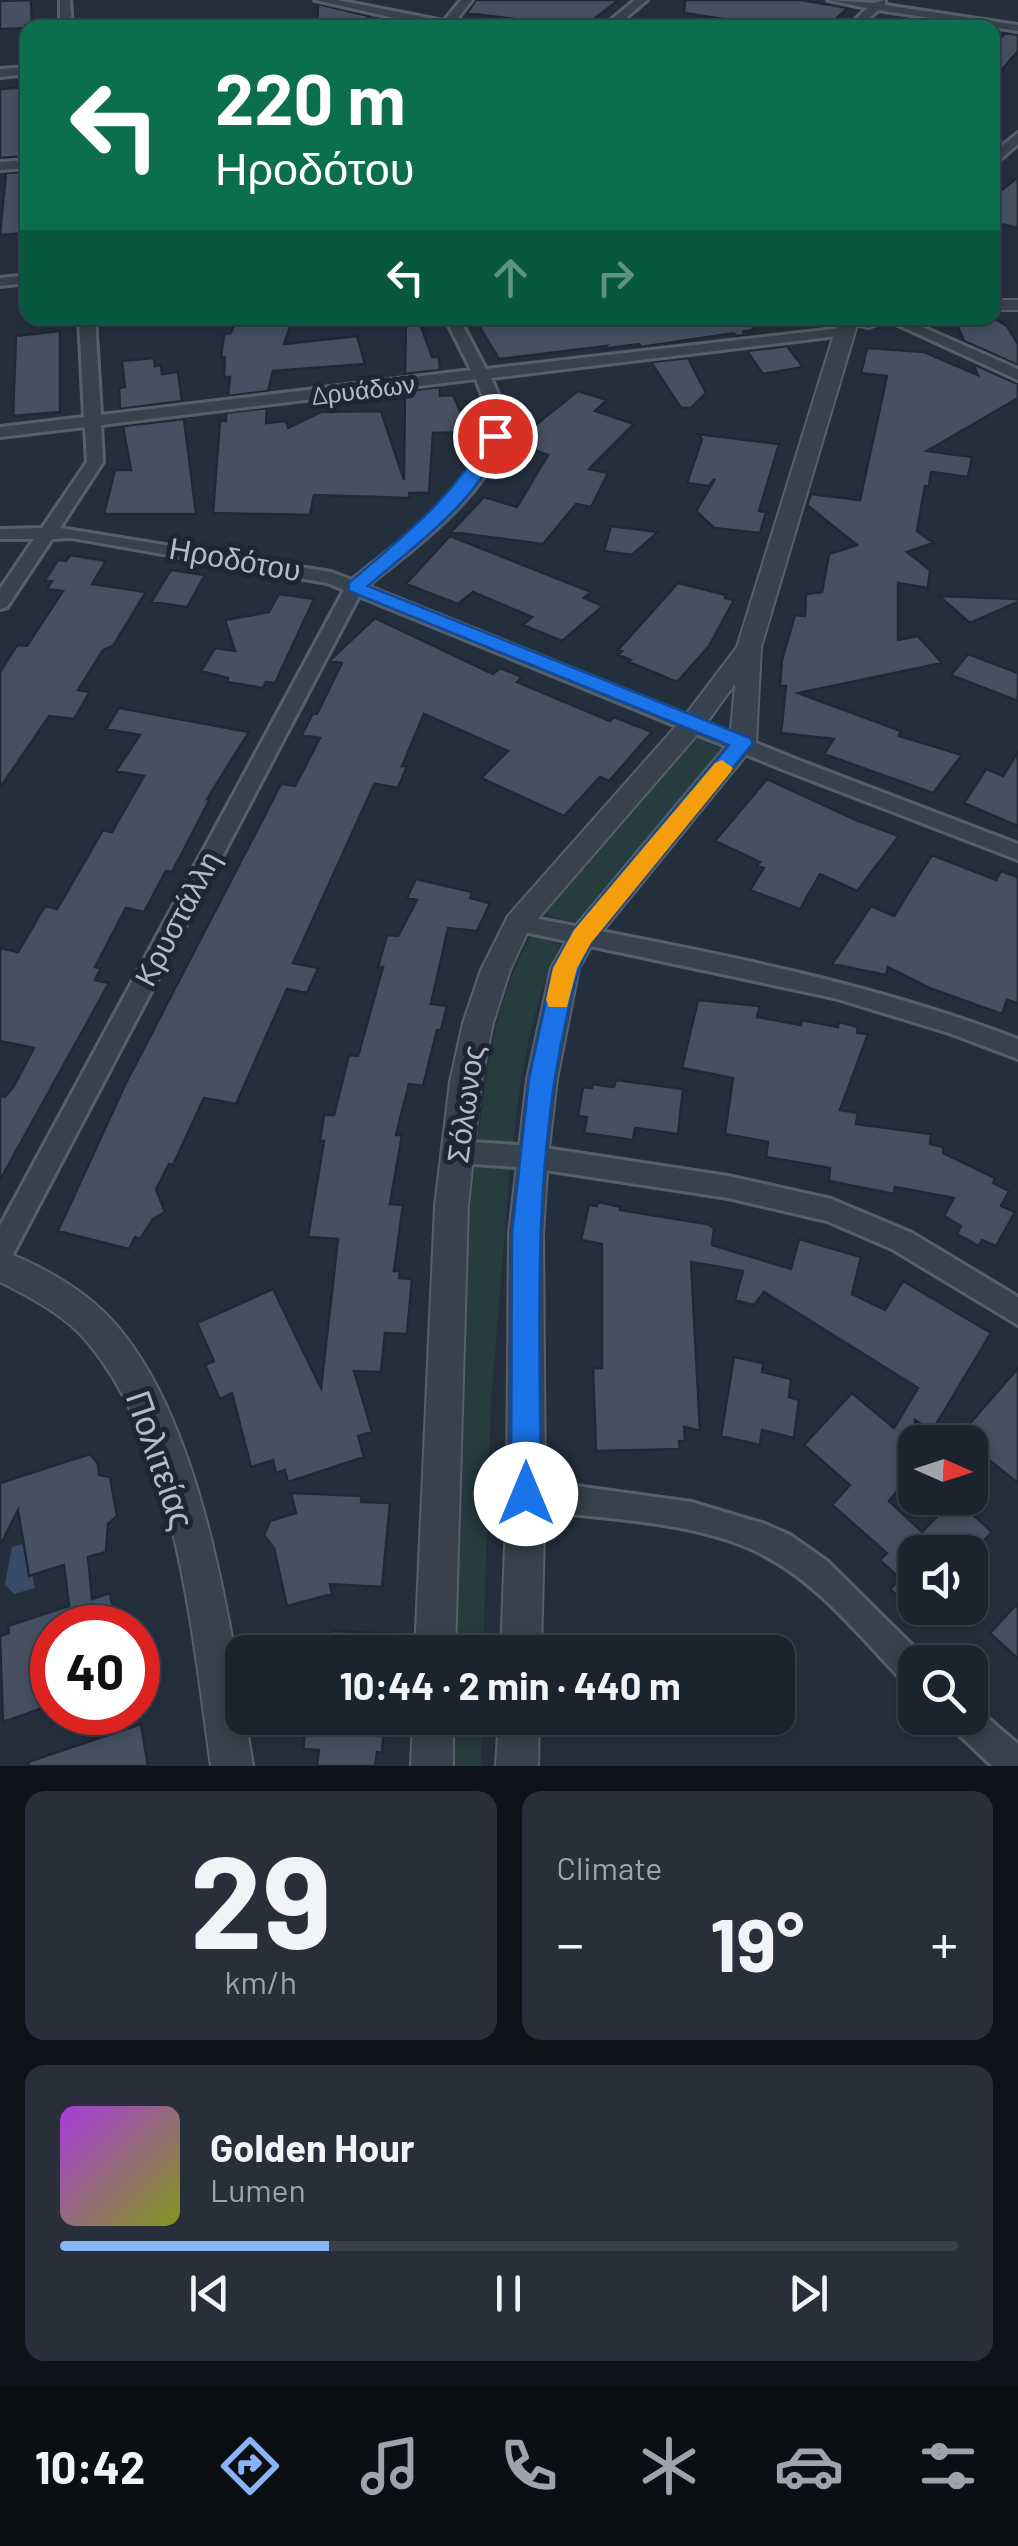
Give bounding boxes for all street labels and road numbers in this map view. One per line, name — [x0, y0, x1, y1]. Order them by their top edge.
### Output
street label: Δρυάδων — [309, 368, 416, 410]
street label: Ηροδότου — [167, 529, 304, 587]
street label: Κρυστάλλη — [126, 845, 227, 992]
street label: Σόλωνος — [438, 1042, 490, 1165]
street label: Πολιτείας — [119, 1385, 205, 1534]

